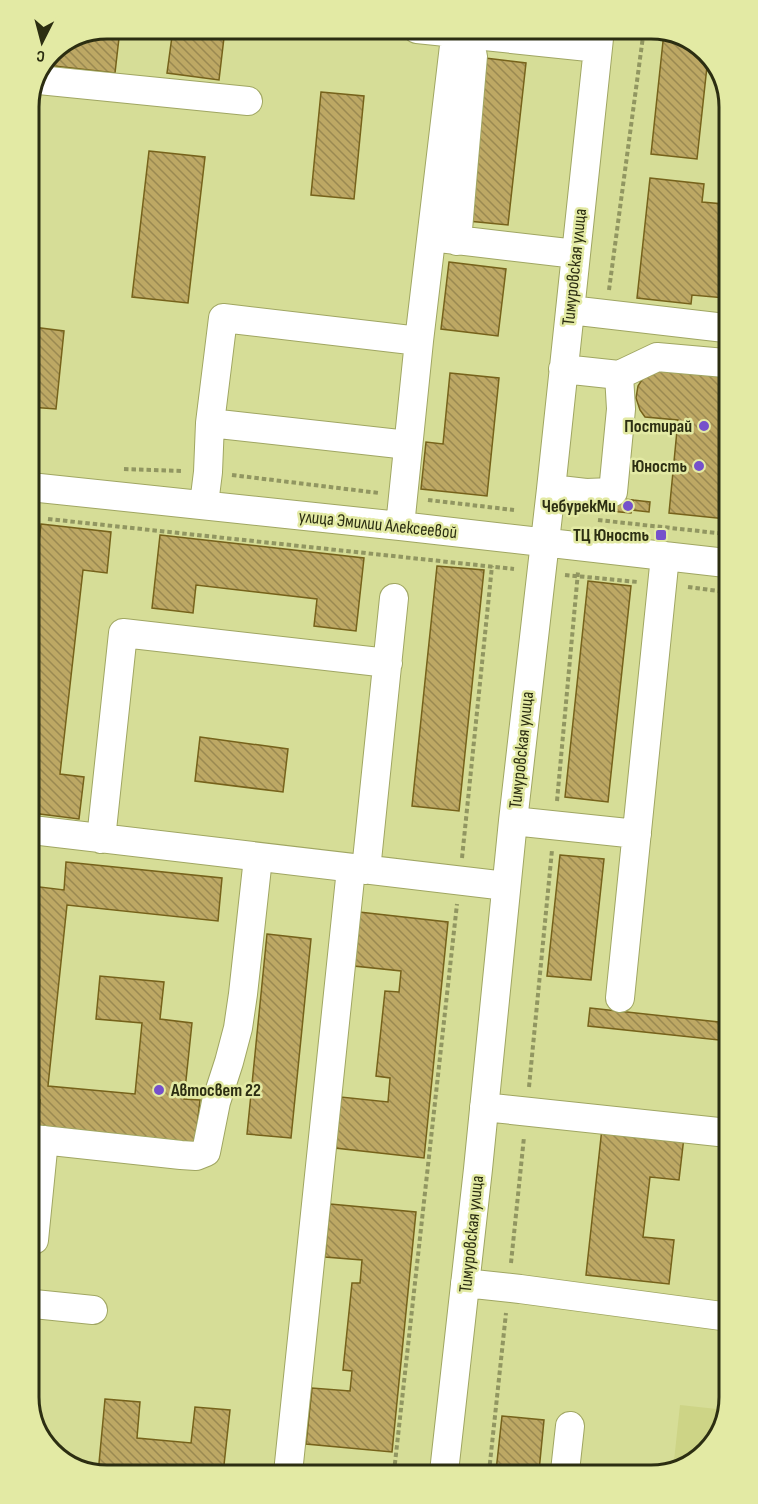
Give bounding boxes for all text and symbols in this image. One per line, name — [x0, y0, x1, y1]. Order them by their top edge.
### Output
north arrow — [12, 12, 72, 72]
text: С — [36, 46, 46, 65]
street label: Тимуровская улица — [558, 207, 591, 327]
place label: Постирай — [624, 416, 692, 437]
marker: Постирай — [697, 419, 711, 433]
place label: Юность — [631, 456, 687, 477]
marker: Юность — [692, 459, 706, 473]
place label: ЧебурекМи — [542, 496, 616, 517]
marker: ЧебурекМи — [621, 499, 635, 513]
street label: улица Эмилии Алексеевой — [298, 506, 458, 543]
place label: ТЦ Юность — [573, 525, 649, 546]
marker: ТЦ Юность — [654, 528, 668, 542]
street label: Тимуровская улица — [505, 690, 538, 810]
place label: Автосвет 22 — [170, 1080, 261, 1101]
marker: Автосвет 22 — [152, 1083, 166, 1097]
street label: Тимуровская улица — [455, 1174, 488, 1294]

